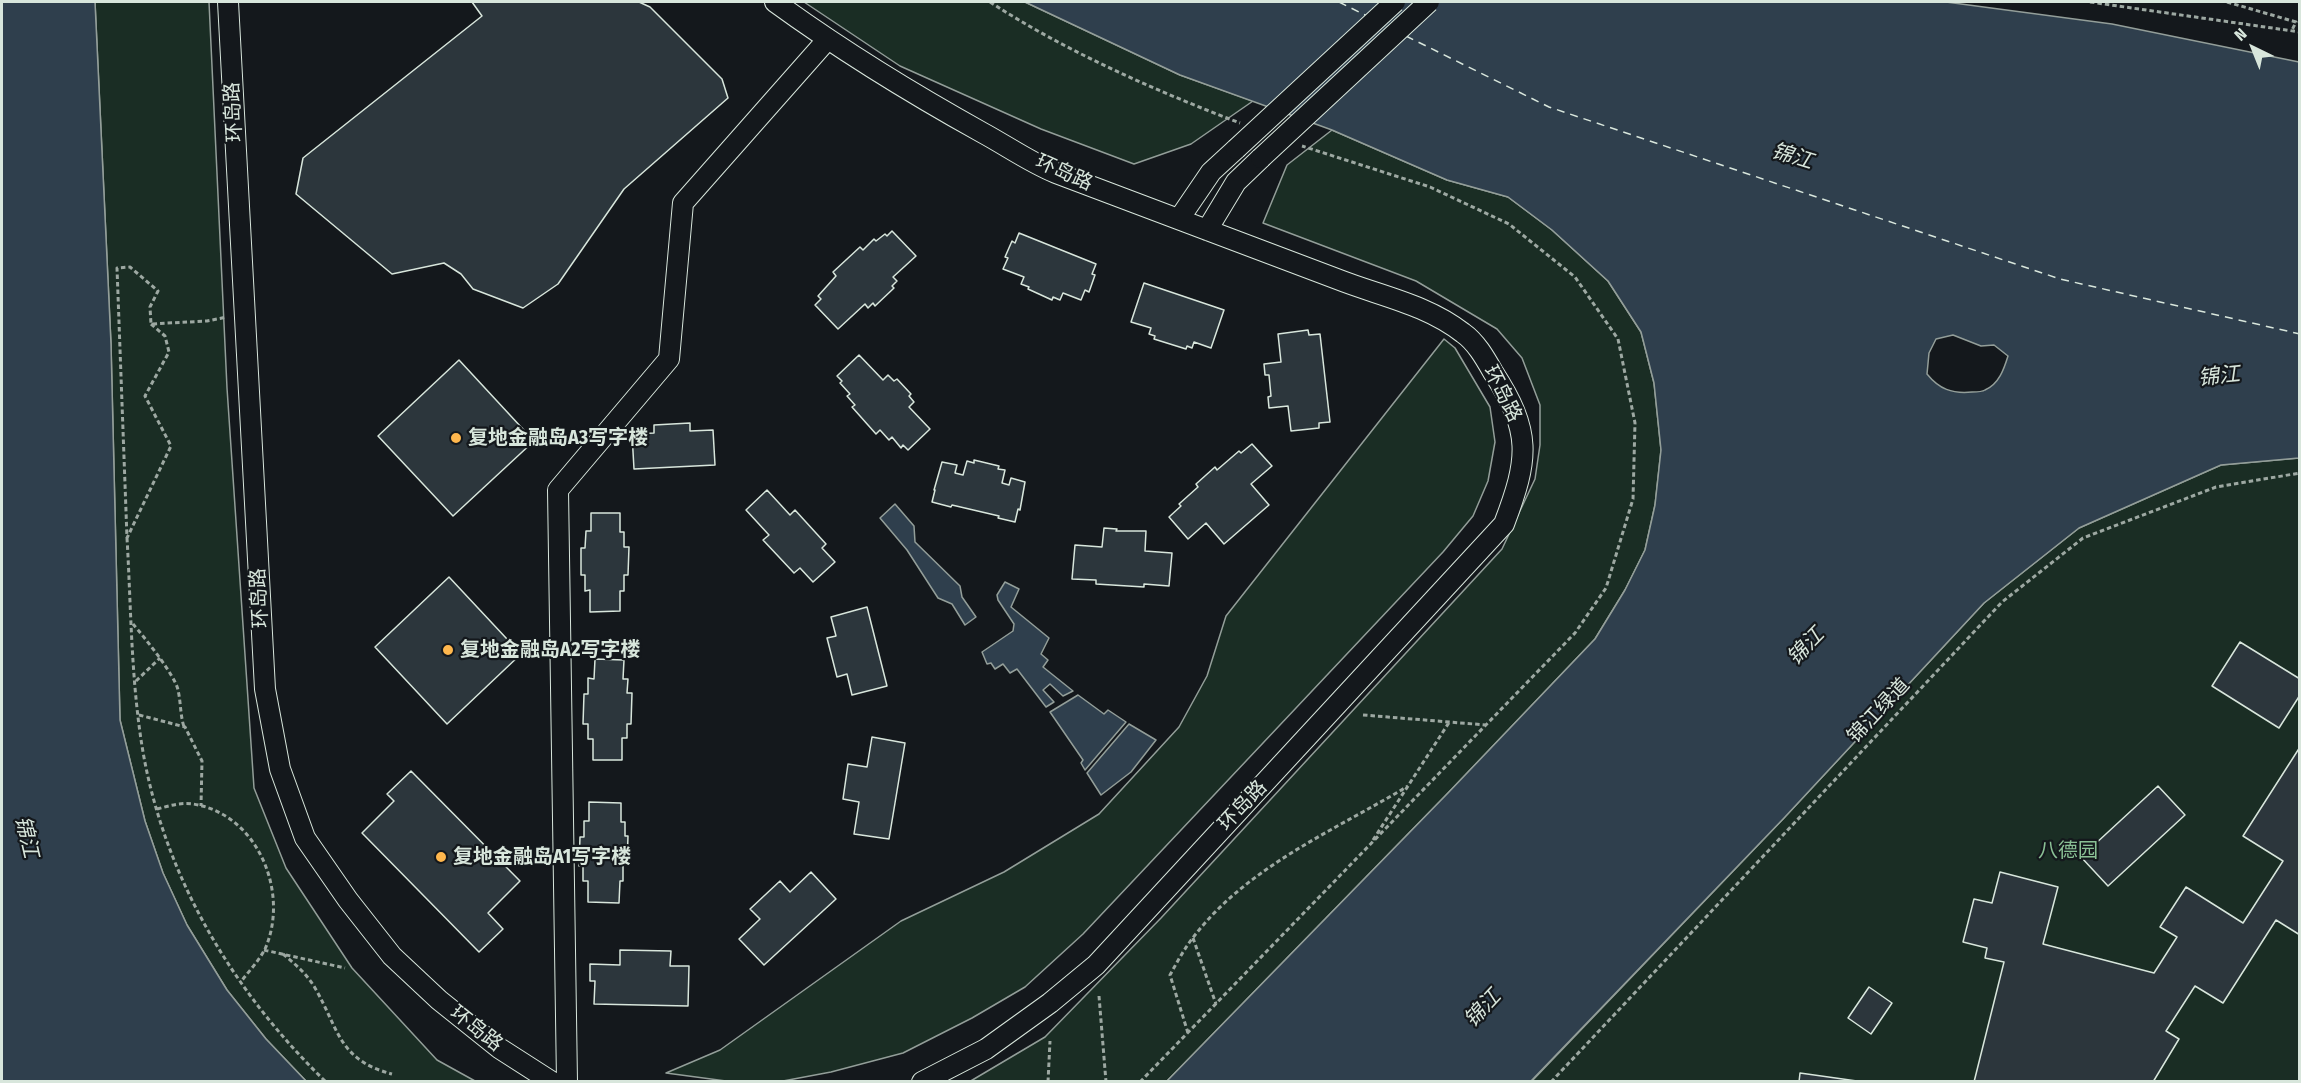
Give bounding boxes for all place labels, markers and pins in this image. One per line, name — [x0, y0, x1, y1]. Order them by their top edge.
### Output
place label: 复地金融岛A3写字楼 — [468, 426, 648, 450]
marker: 复地金融岛A3写字楼 — [449, 431, 463, 445]
place label: 复地金融岛A2写字楼 — [460, 638, 640, 662]
marker: 复地金融岛A2写字楼 — [441, 643, 455, 657]
place label: 复地金融岛A1写字楼 — [453, 845, 631, 869]
marker: 复地金融岛A1写字楼 — [434, 850, 448, 864]

